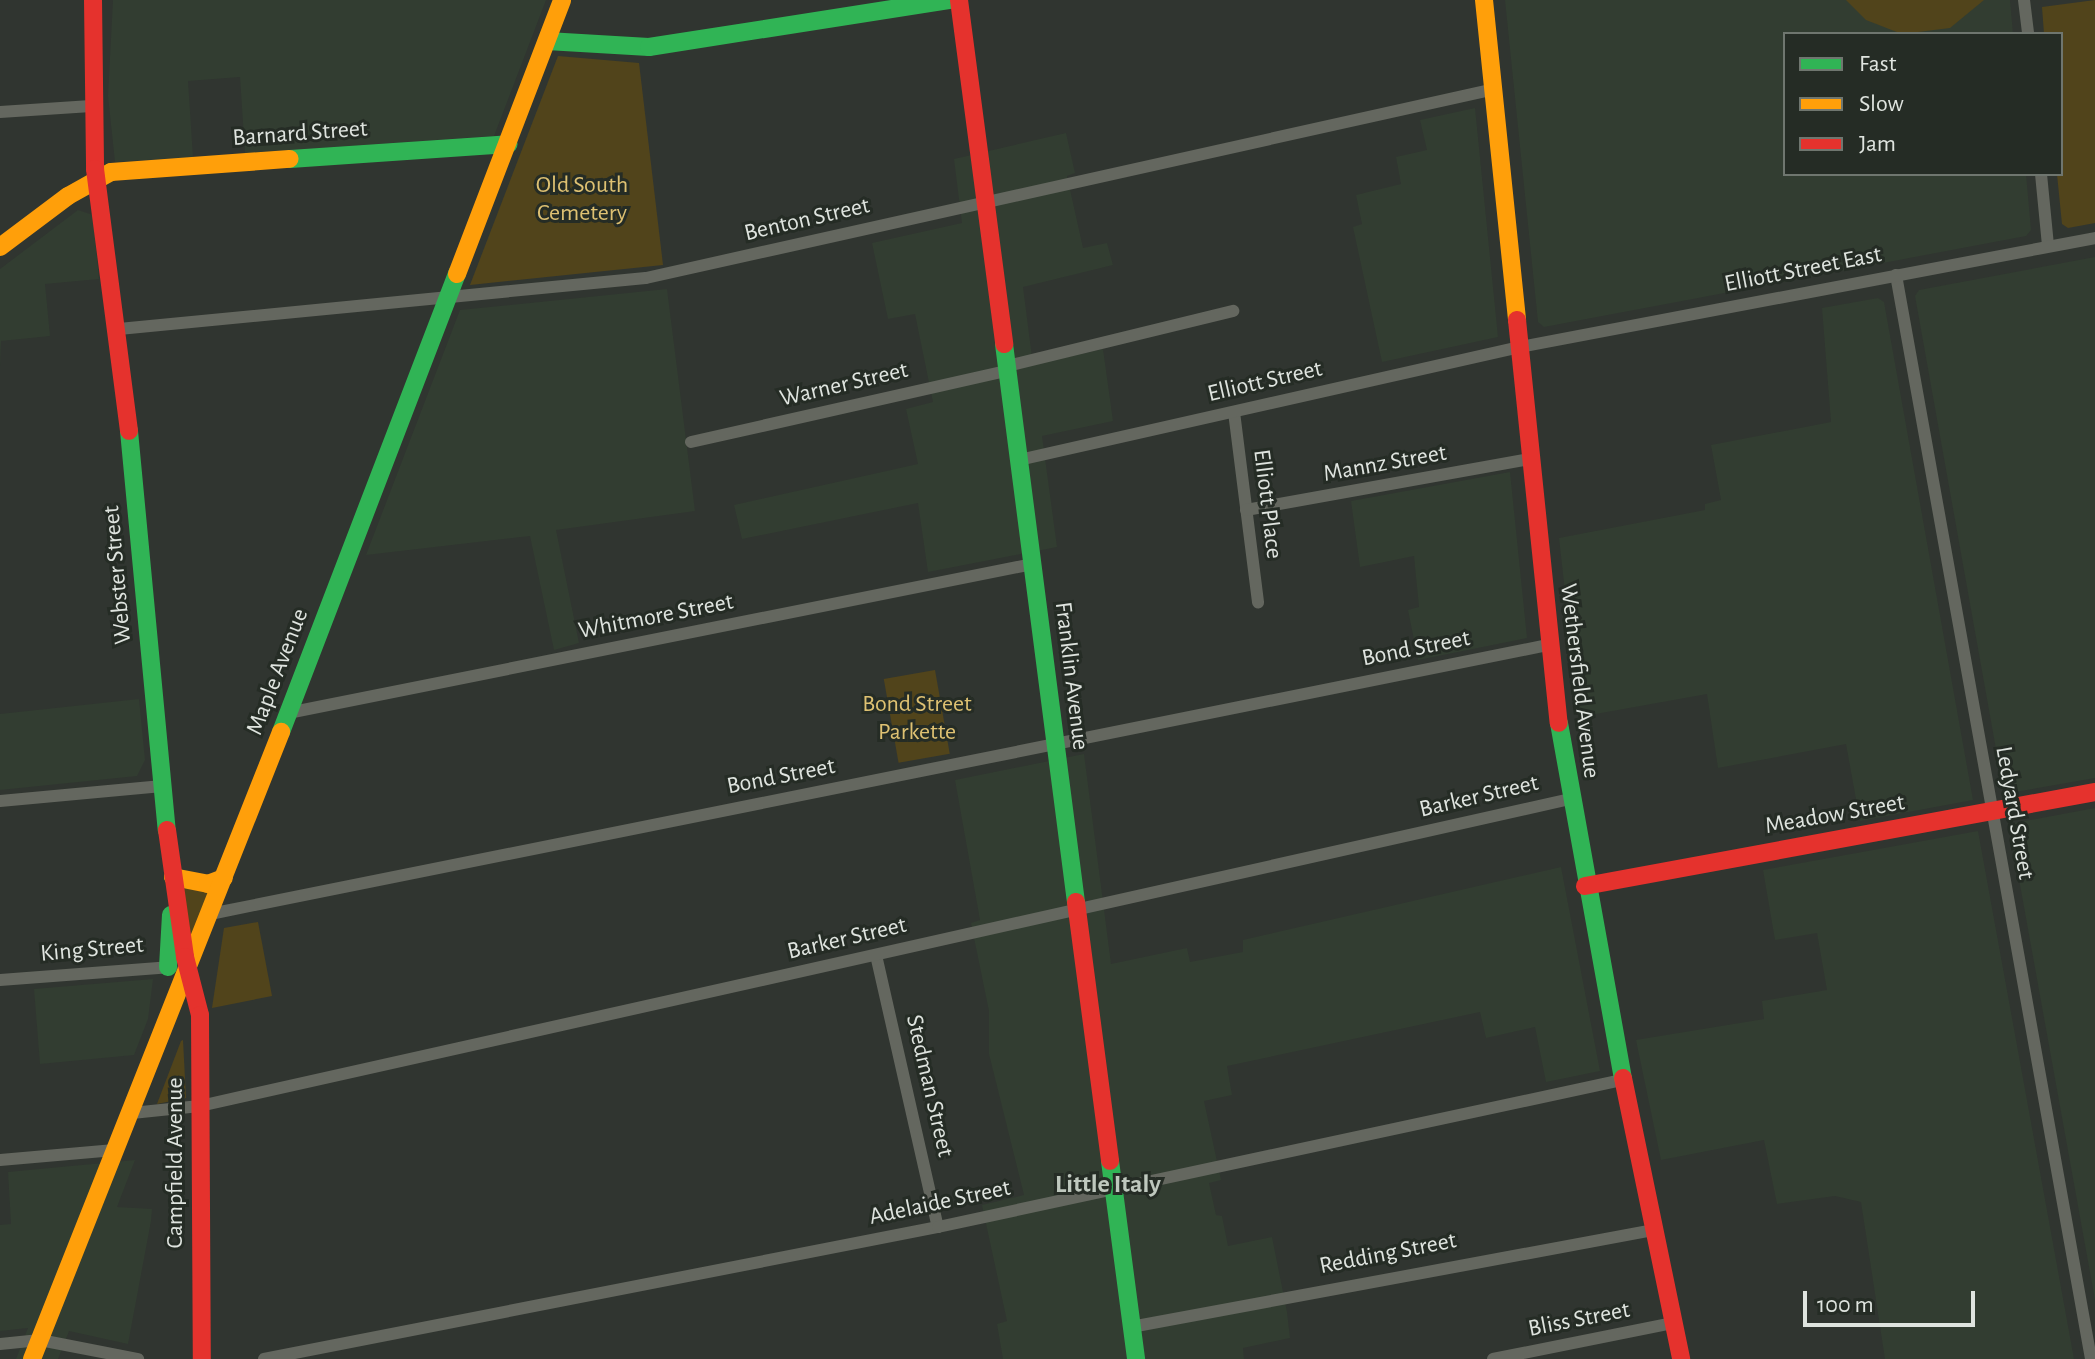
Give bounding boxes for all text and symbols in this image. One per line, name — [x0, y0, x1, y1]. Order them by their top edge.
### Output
legend — [1783, 32, 2063, 176]
text: Fast — [1859, 52, 1896, 76]
text: Slow — [1859, 92, 1904, 116]
street label: Barnard Street — [231, 115, 369, 153]
text: Jam — [1859, 132, 1896, 156]
park label: Old South Cemetery — [536, 172, 628, 228]
street label: Benton Street — [741, 192, 873, 248]
street label: Elliott Street East — [1722, 241, 1884, 299]
street label: Elliott Street — [1205, 355, 1325, 409]
street label: Warner Street — [777, 356, 911, 414]
street label: Mannz Street — [1321, 439, 1449, 489]
street label: Elliott Place — [1246, 448, 1288, 560]
street label: Webster Street — [98, 504, 138, 646]
street label: Wethersfield Avenue — [1553, 582, 1605, 780]
street label: Whitmore Street — [576, 588, 736, 646]
street label: Franklin Avenue — [1048, 600, 1094, 752]
street label: Maple Avenue — [241, 605, 315, 739]
street label: Bond Street — [1360, 624, 1472, 674]
park label: Bond Street Parkette — [862, 691, 972, 747]
street label: Ledyard Street — [1988, 744, 2040, 882]
street label: Bond Street — [725, 752, 837, 802]
street label: Barker Street — [1417, 769, 1541, 825]
street label: Meadow Street — [1763, 789, 1907, 841]
street label: Barker Street — [785, 911, 909, 967]
street label: King Street — [39, 931, 145, 969]
street label: Stedman Street — [899, 1012, 959, 1160]
street label: Campfield Avenue — [162, 1078, 190, 1248]
district label: Little Italy — [1055, 1169, 1161, 1201]
street label: Adelaide Street — [867, 1174, 1013, 1232]
street label: Redding Street — [1317, 1227, 1459, 1281]
scale bar — [1807, 1275, 1979, 1325]
text: 100 m — [1817, 1293, 1874, 1317]
street label: Bliss Street — [1526, 1296, 1632, 1344]

